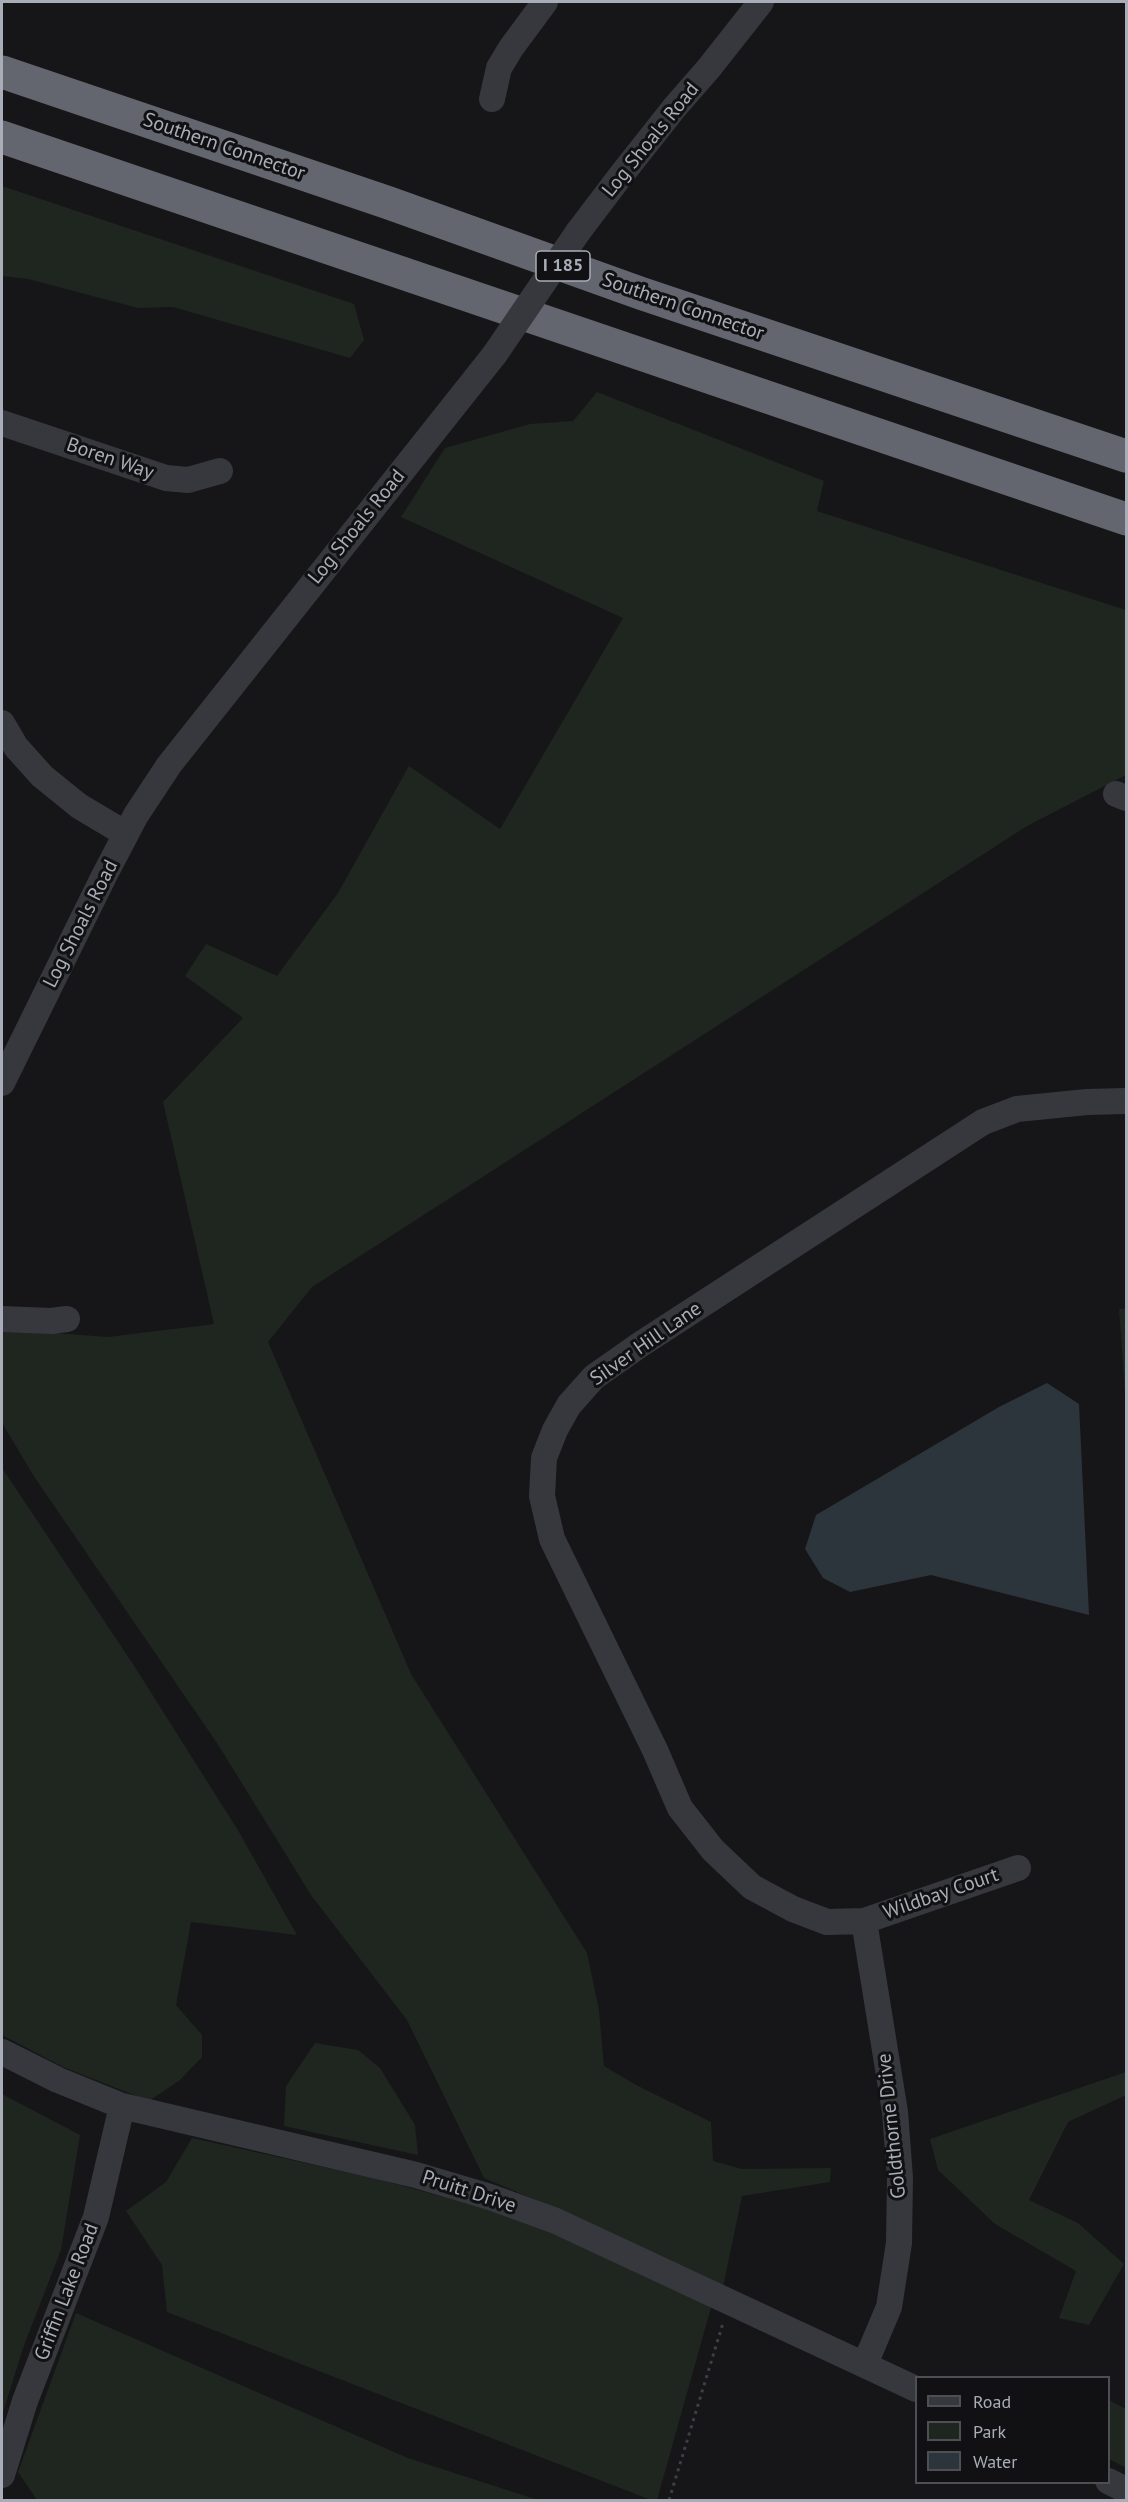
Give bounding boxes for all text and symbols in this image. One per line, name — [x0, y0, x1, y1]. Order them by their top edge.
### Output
street label: Log Shoals Road — [598, 78, 704, 202]
street label: Southern Connector — [140, 108, 308, 186]
road number: I 185 — [536, 251, 590, 281]
street label: Southern Connector — [599, 268, 767, 346]
street label: Boren Way — [63, 433, 157, 485]
street label: Log Shoals Road — [304, 465, 410, 589]
street label: Log Shoals Road — [39, 856, 123, 992]
street label: Silver Hill Lane — [586, 1297, 706, 1391]
street label: Wildbay Court — [880, 1863, 1002, 1925]
street label: Goldthorne Drive — [872, 2052, 912, 2200]
street label: Pruitt Drive — [419, 2166, 519, 2218]
street label: Griffin Lake Road — [30, 2220, 104, 2364]
legend — [915, 2376, 1110, 2484]
text: Road — [973, 2390, 1011, 2413]
text: Park — [973, 2420, 1006, 2443]
text: Water — [973, 2450, 1017, 2473]

